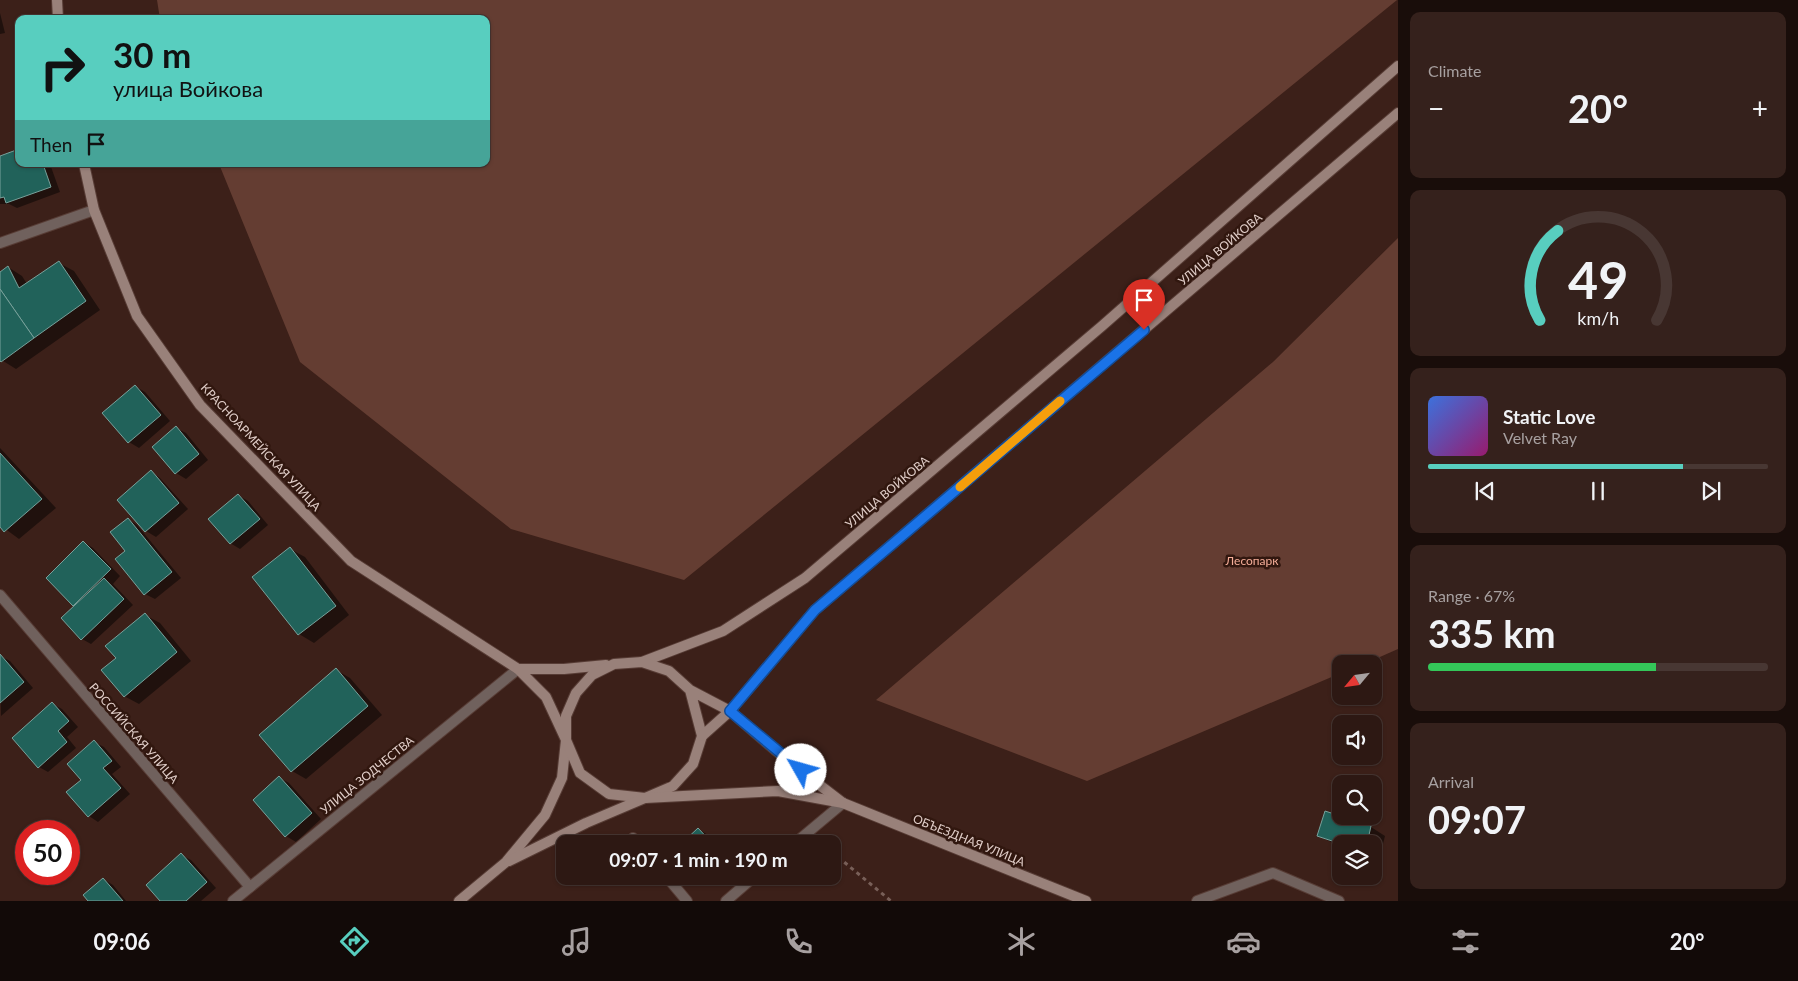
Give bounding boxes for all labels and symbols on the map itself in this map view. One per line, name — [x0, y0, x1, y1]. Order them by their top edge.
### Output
street label: УЛИЦА ВОЙКОВА — [1175, 209, 1266, 288]
pin — [1123, 279, 1165, 330]
street label: КРАСНОАРМЕЙСКАЯ УЛИЦА — [198, 380, 325, 515]
street label: УЛИЦА ВОЙКОВА — [842, 452, 933, 531]
park label: Лесопарк — [1225, 553, 1279, 568]
north arrow — [1332, 655, 1382, 705]
street label: РОССИЙСКАЯ УЛИЦА — [86, 680, 182, 787]
street label: УЛИЦА ЗОДЧЕСТВА — [317, 732, 417, 817]
position arrow — [774, 743, 826, 795]
street label: ОБЪЕЗДНАЯ УЛИЦА — [911, 811, 1028, 870]
speed limit sign: 50 — [15, 820, 80, 885]

